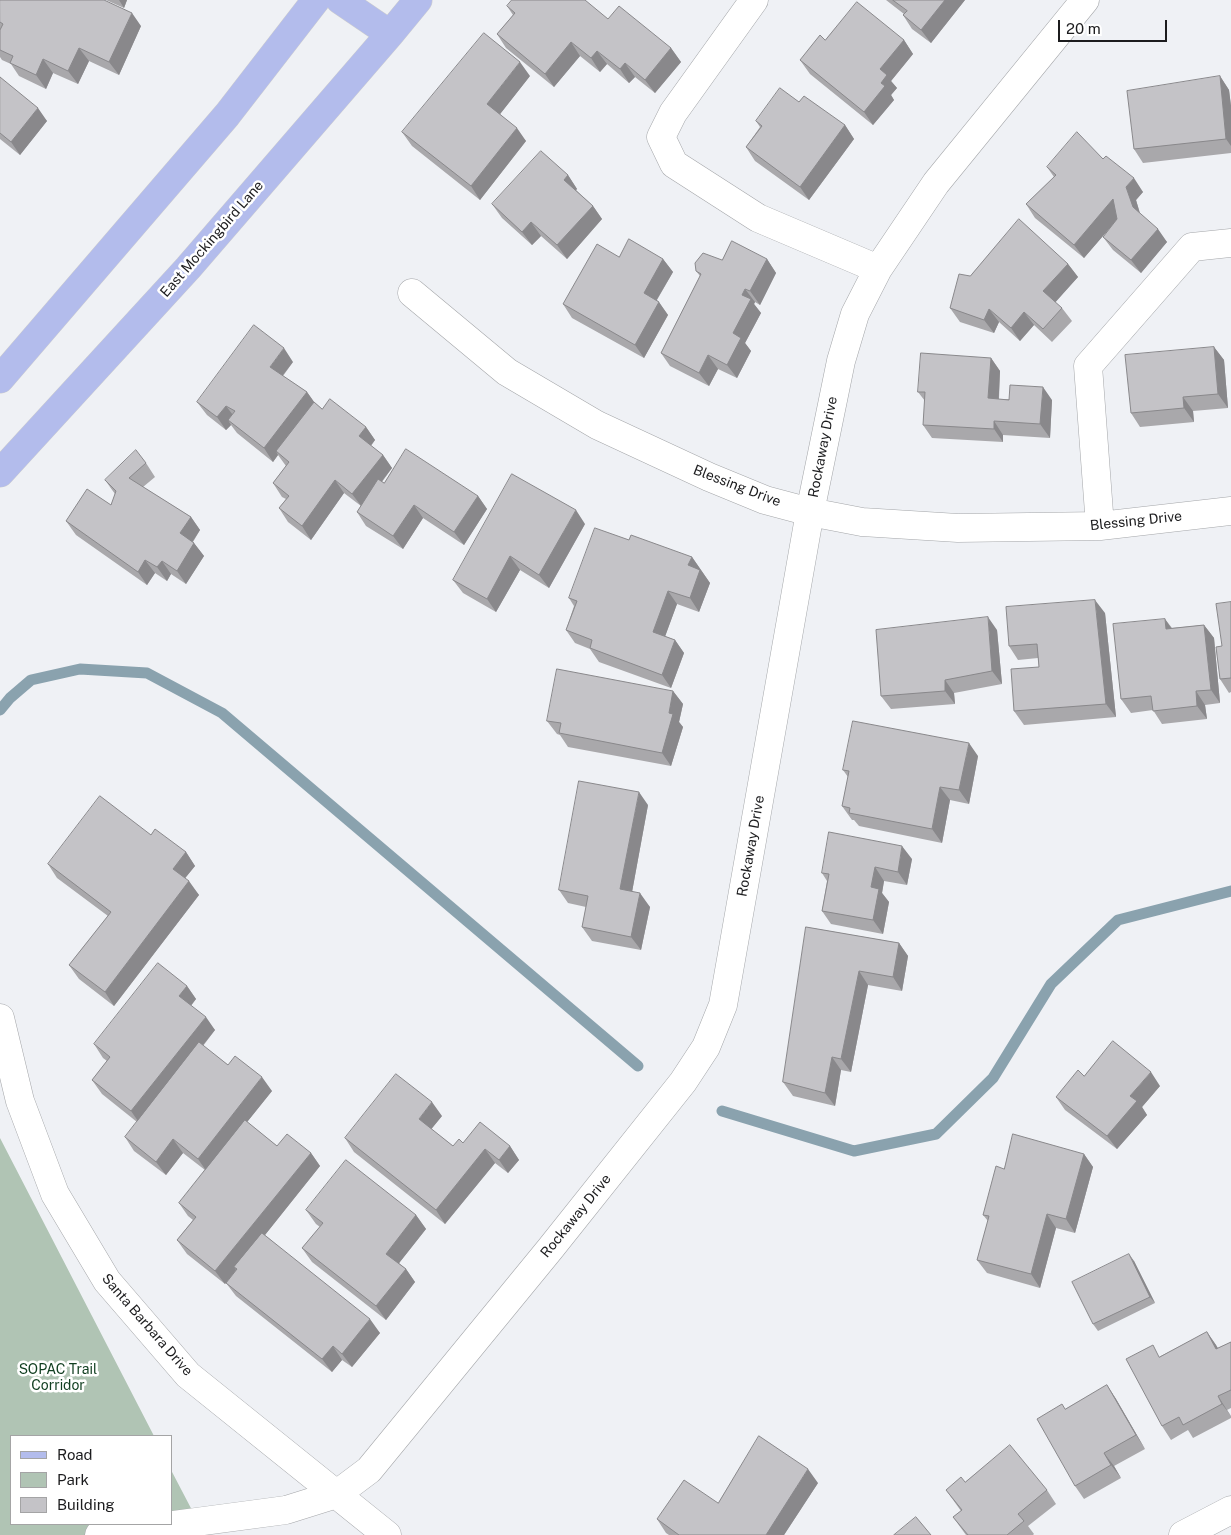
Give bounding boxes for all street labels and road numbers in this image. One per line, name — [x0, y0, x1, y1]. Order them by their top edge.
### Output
street label: East Mockingbird Lane — [157, 177, 267, 301]
street label: Rockaway Drive — [805, 395, 841, 499]
street label: Blessing Drive — [691, 462, 783, 510]
street label: Blessing Drive — [1089, 508, 1183, 534]
street label: Rockaway Drive — [734, 794, 768, 898]
street label: Rockaway Drive — [537, 1171, 615, 1261]
street label: Santa Barbara Drive — [98, 1270, 196, 1380]

